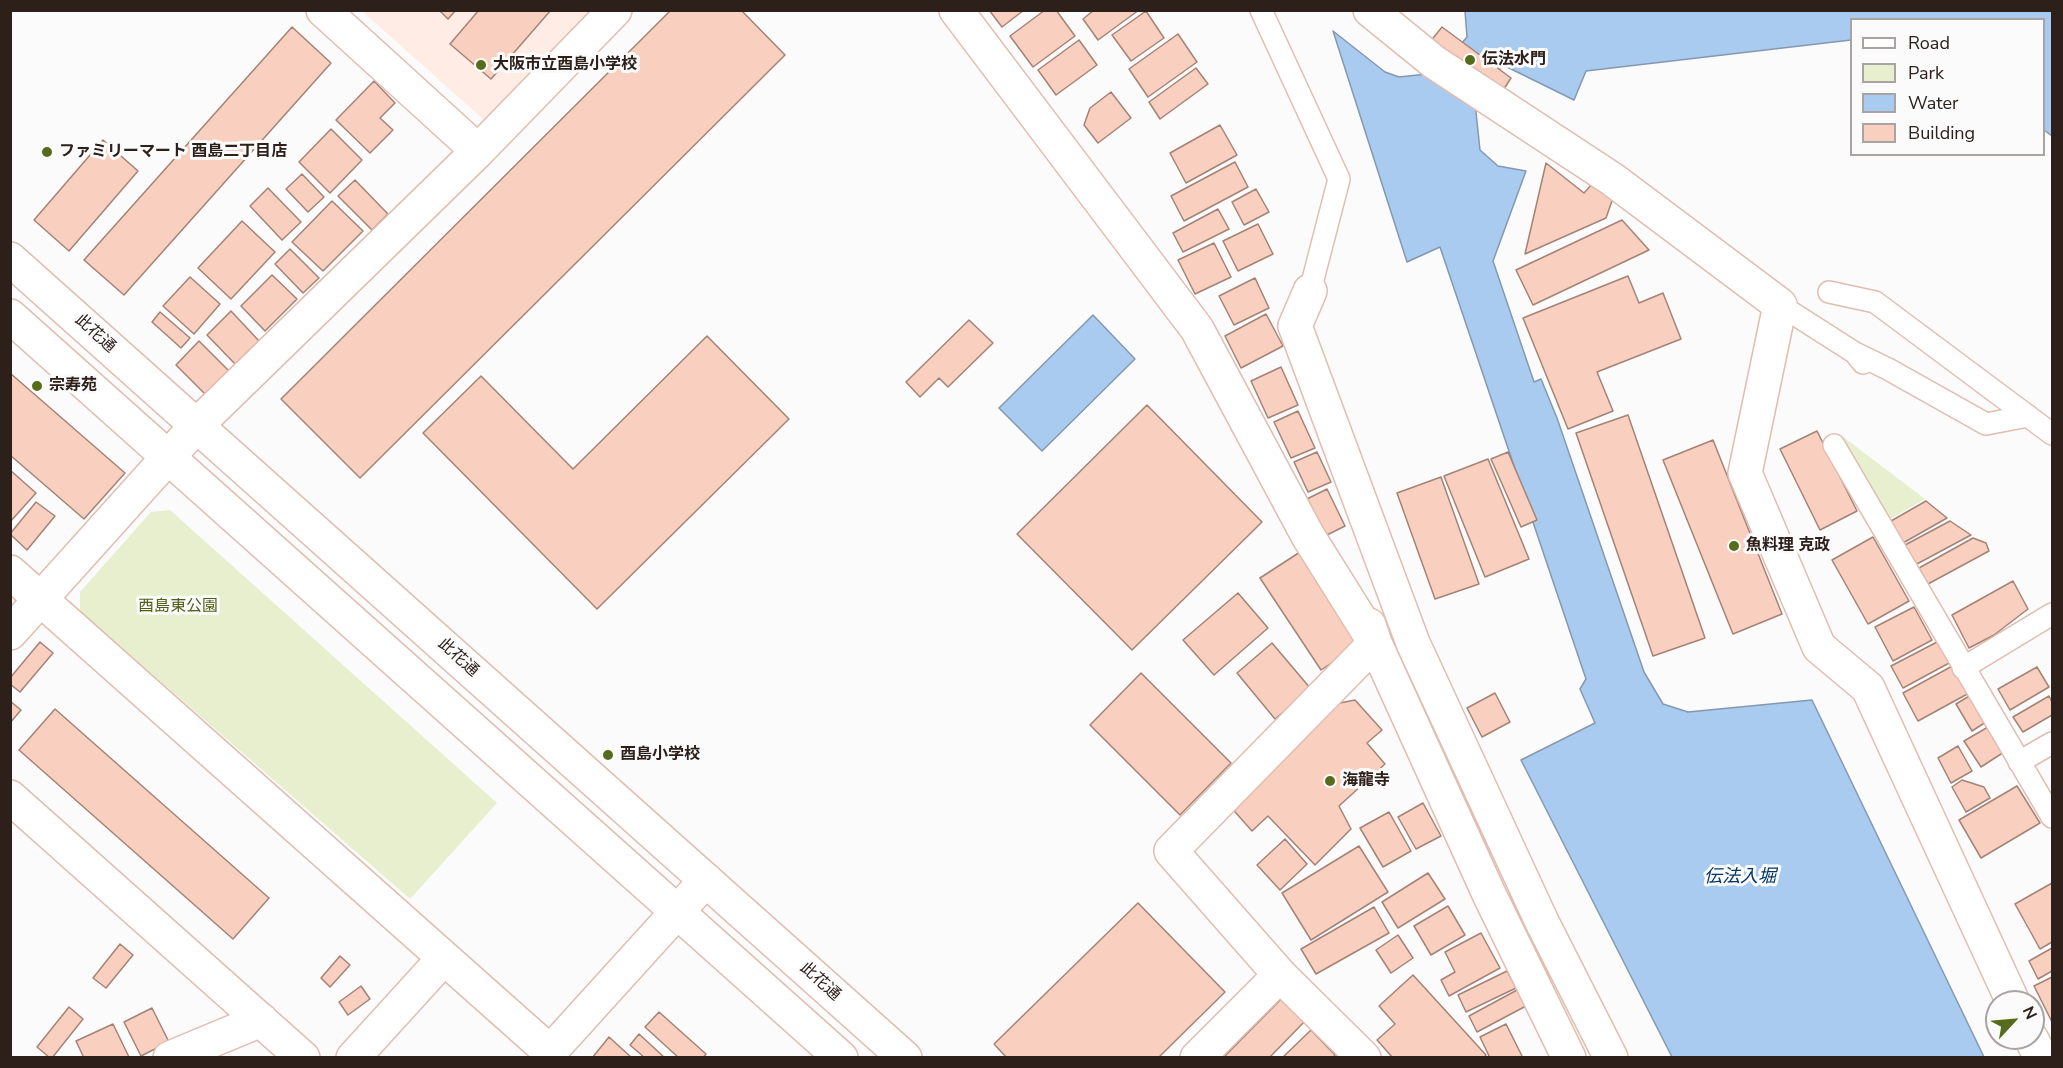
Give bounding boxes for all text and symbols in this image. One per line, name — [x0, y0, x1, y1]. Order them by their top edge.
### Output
legend — [1850, 18, 2045, 156]
text: Road — [1908, 31, 1950, 55]
place label: 伝法水門 — [1482, 50, 1546, 70]
marker: 伝法水門 — [1463, 53, 1477, 67]
place label: 大阪市立酉島小学校 — [493, 55, 637, 75]
marker: 大阪市立酉島小学校 — [474, 58, 488, 72]
text: Park — [1908, 61, 1944, 85]
text: Water — [1908, 91, 1959, 115]
text: Building — [1908, 121, 1975, 145]
place label: ファミリーマート 酉島二丁目店 — [59, 142, 287, 162]
marker: ファミリーマート 酉島二丁目店 — [40, 145, 54, 159]
street label: 此花通 — [71, 311, 119, 357]
place label: 宗寿苑 — [49, 376, 97, 396]
marker: 宗寿苑 — [30, 379, 44, 393]
place label: 魚料理 克政 — [1746, 536, 1830, 556]
marker: 魚料理 克政 — [1727, 539, 1741, 553]
park label: 酉島東公園 — [138, 597, 218, 617]
street label: 此花通 — [434, 635, 482, 681]
place label: 酉島小学校 — [620, 745, 700, 765]
marker: 酉島小学校 — [601, 748, 615, 762]
place label: 海龍寺 — [1342, 771, 1390, 791]
marker: 海龍寺 — [1323, 774, 1337, 788]
water label: 伝法入堀 — [1704, 867, 1776, 889]
street label: 此花通 — [796, 959, 844, 1005]
north arrow — [1985, 990, 2045, 1050]
text: N — [2017, 1003, 2042, 1023]

